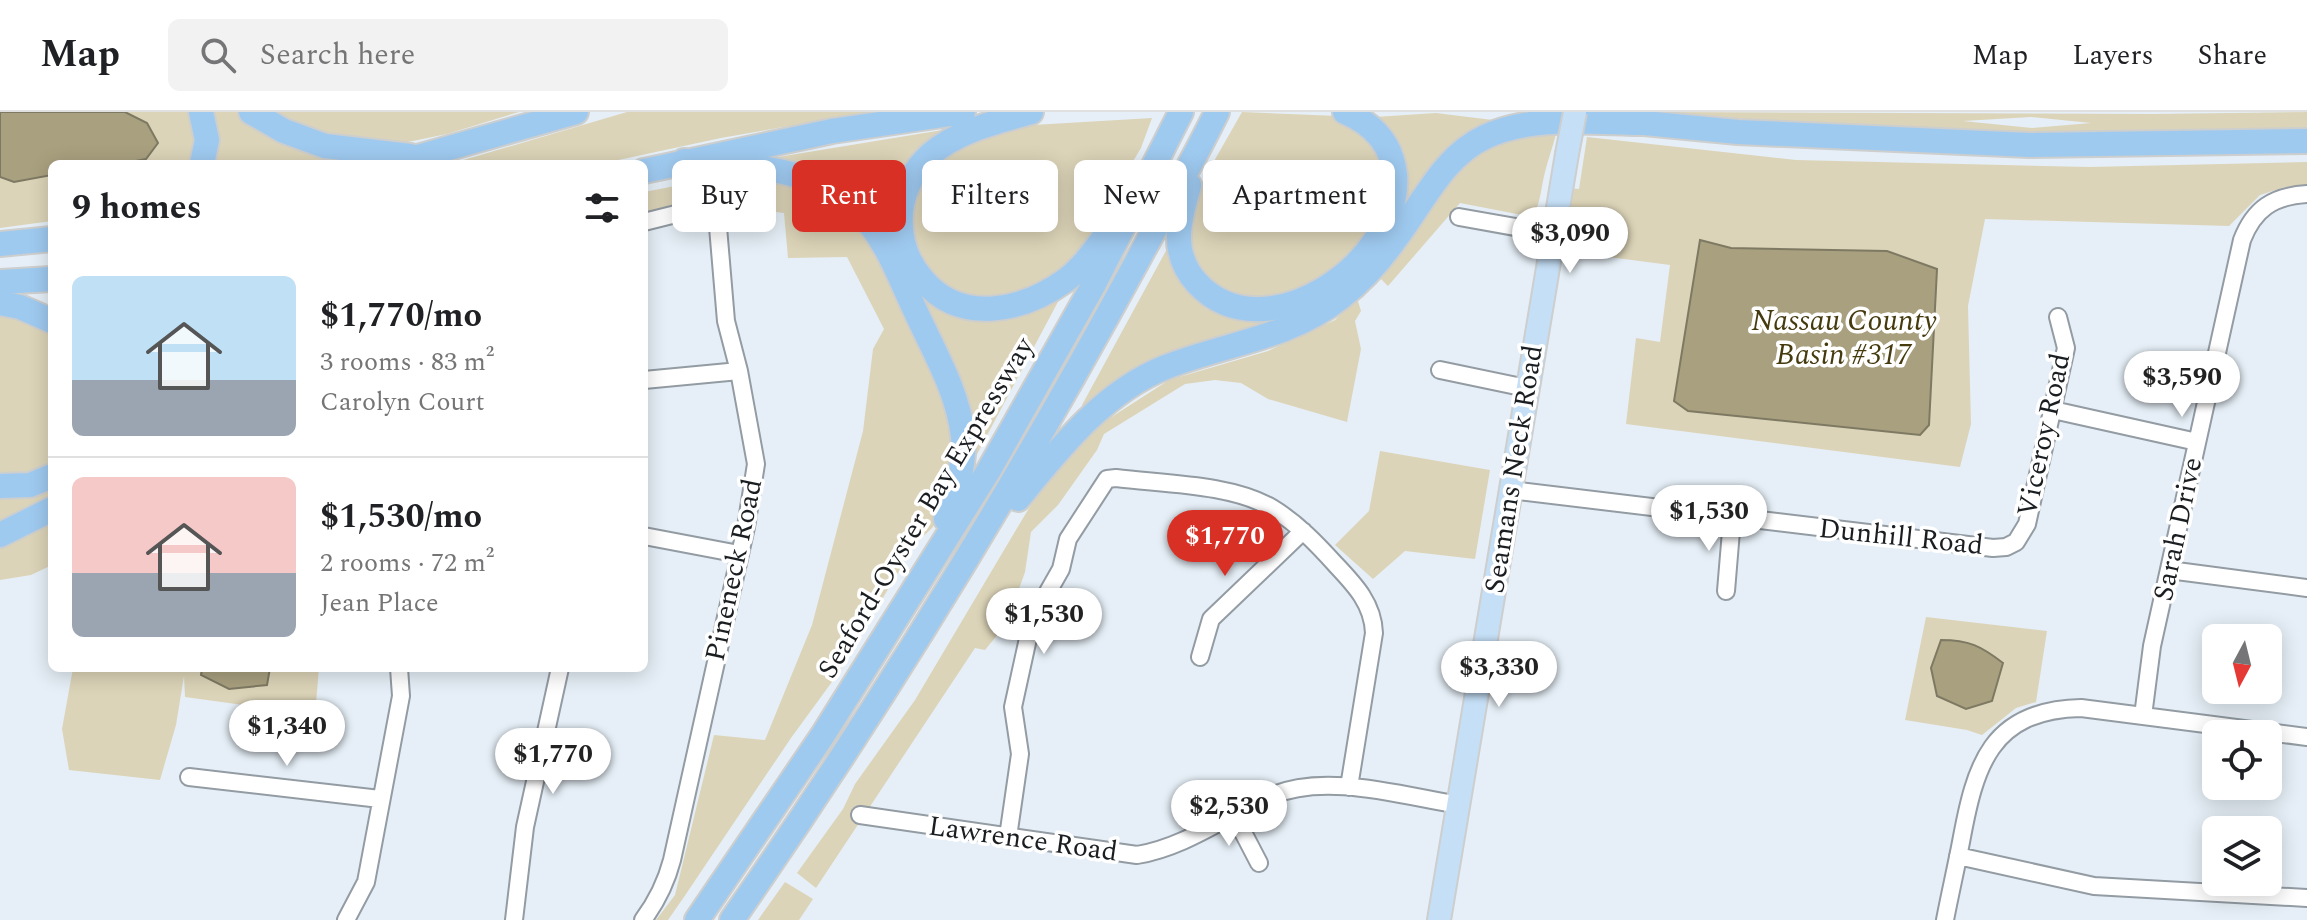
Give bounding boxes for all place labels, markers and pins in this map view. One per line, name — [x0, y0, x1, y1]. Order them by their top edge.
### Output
pin: $3,090 — [1505, 207, 1635, 275]
pin: $3,590 — [2117, 351, 2247, 419]
pin: $1,530 — [1644, 485, 1774, 553]
pin: $1,770 — [1160, 510, 1290, 578]
pin: $1,530 — [979, 588, 1109, 656]
pin: $3,330 — [1434, 641, 1564, 709]
pin: $1,340 — [222, 700, 352, 768]
pin: $1,770 — [488, 728, 618, 796]
pin: $2,530 — [1164, 780, 1294, 848]

